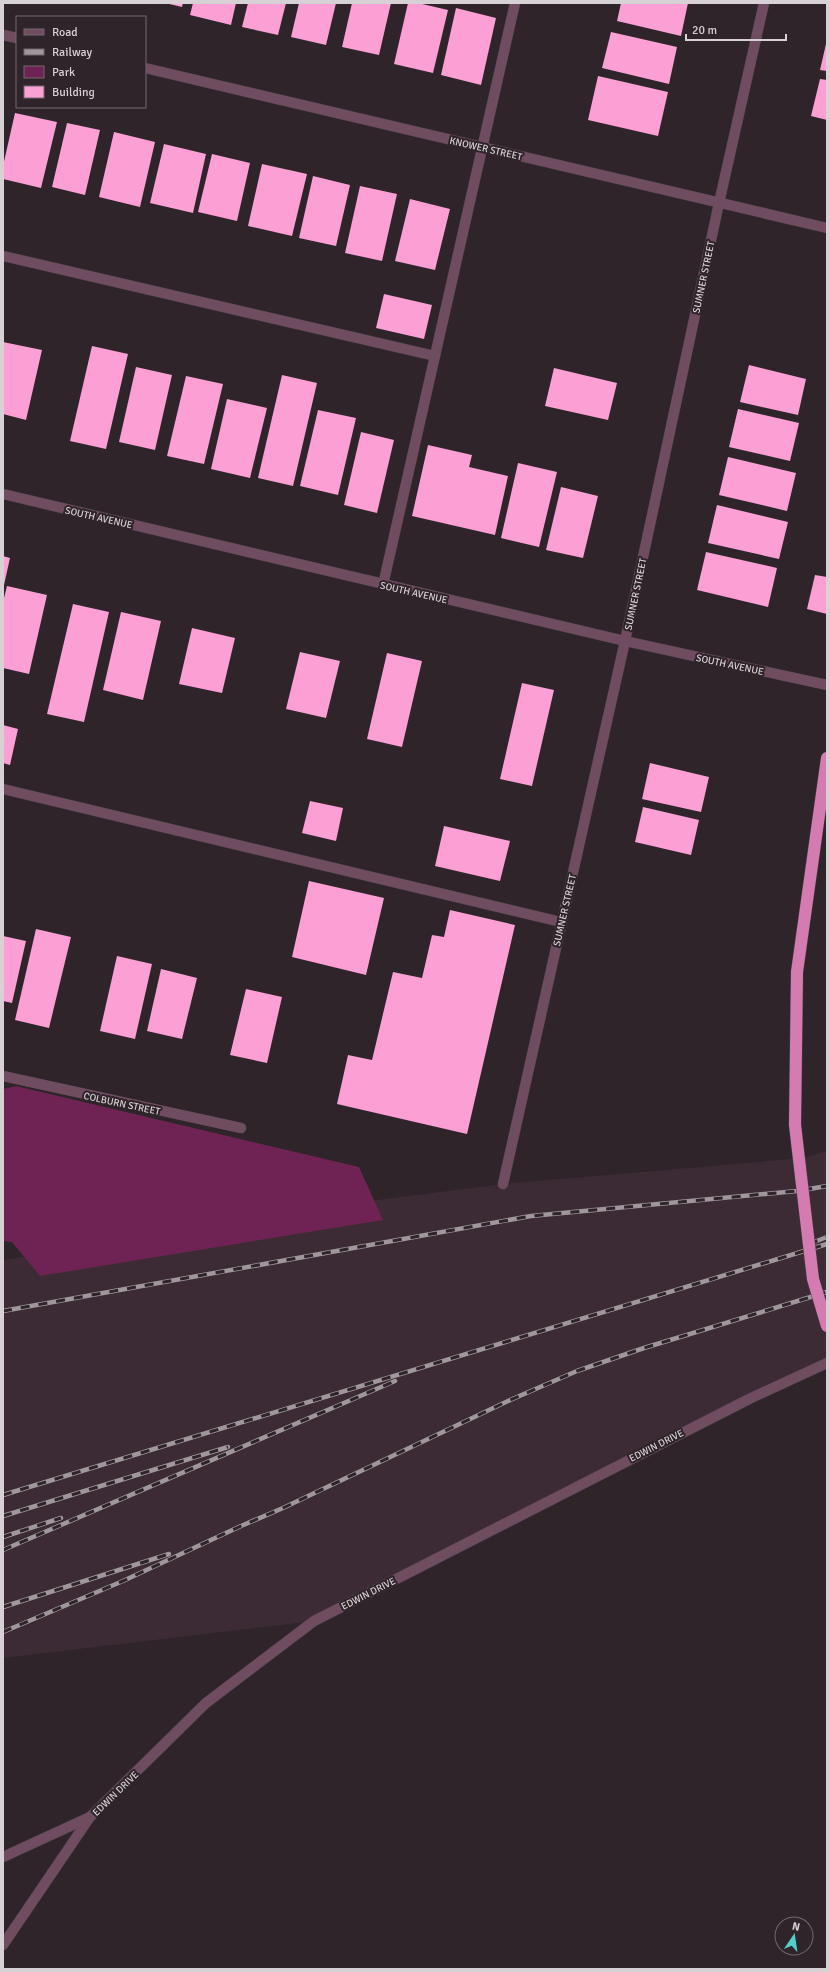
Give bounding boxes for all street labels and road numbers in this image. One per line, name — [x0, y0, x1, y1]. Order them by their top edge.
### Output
street label: KNOWER STREET — [448, 135, 523, 163]
street label: SUMNER STREET — [690, 240, 717, 314]
street label: SOUTH AVENUE — [64, 504, 134, 532]
street label: SUMNER STREET — [622, 557, 649, 631]
street label: SOUTH AVENUE — [379, 579, 449, 607]
street label: SOUTH AVENUE — [695, 652, 765, 678]
street label: SUMNER STREET — [551, 873, 579, 947]
street label: COLBURN STREET — [82, 1090, 161, 1118]
street label: EDWIN DRIVE — [627, 1427, 686, 1465]
street label: EDWIN DRIVE — [339, 1575, 398, 1613]
street label: EDWIN DRIVE — [90, 1769, 141, 1819]

